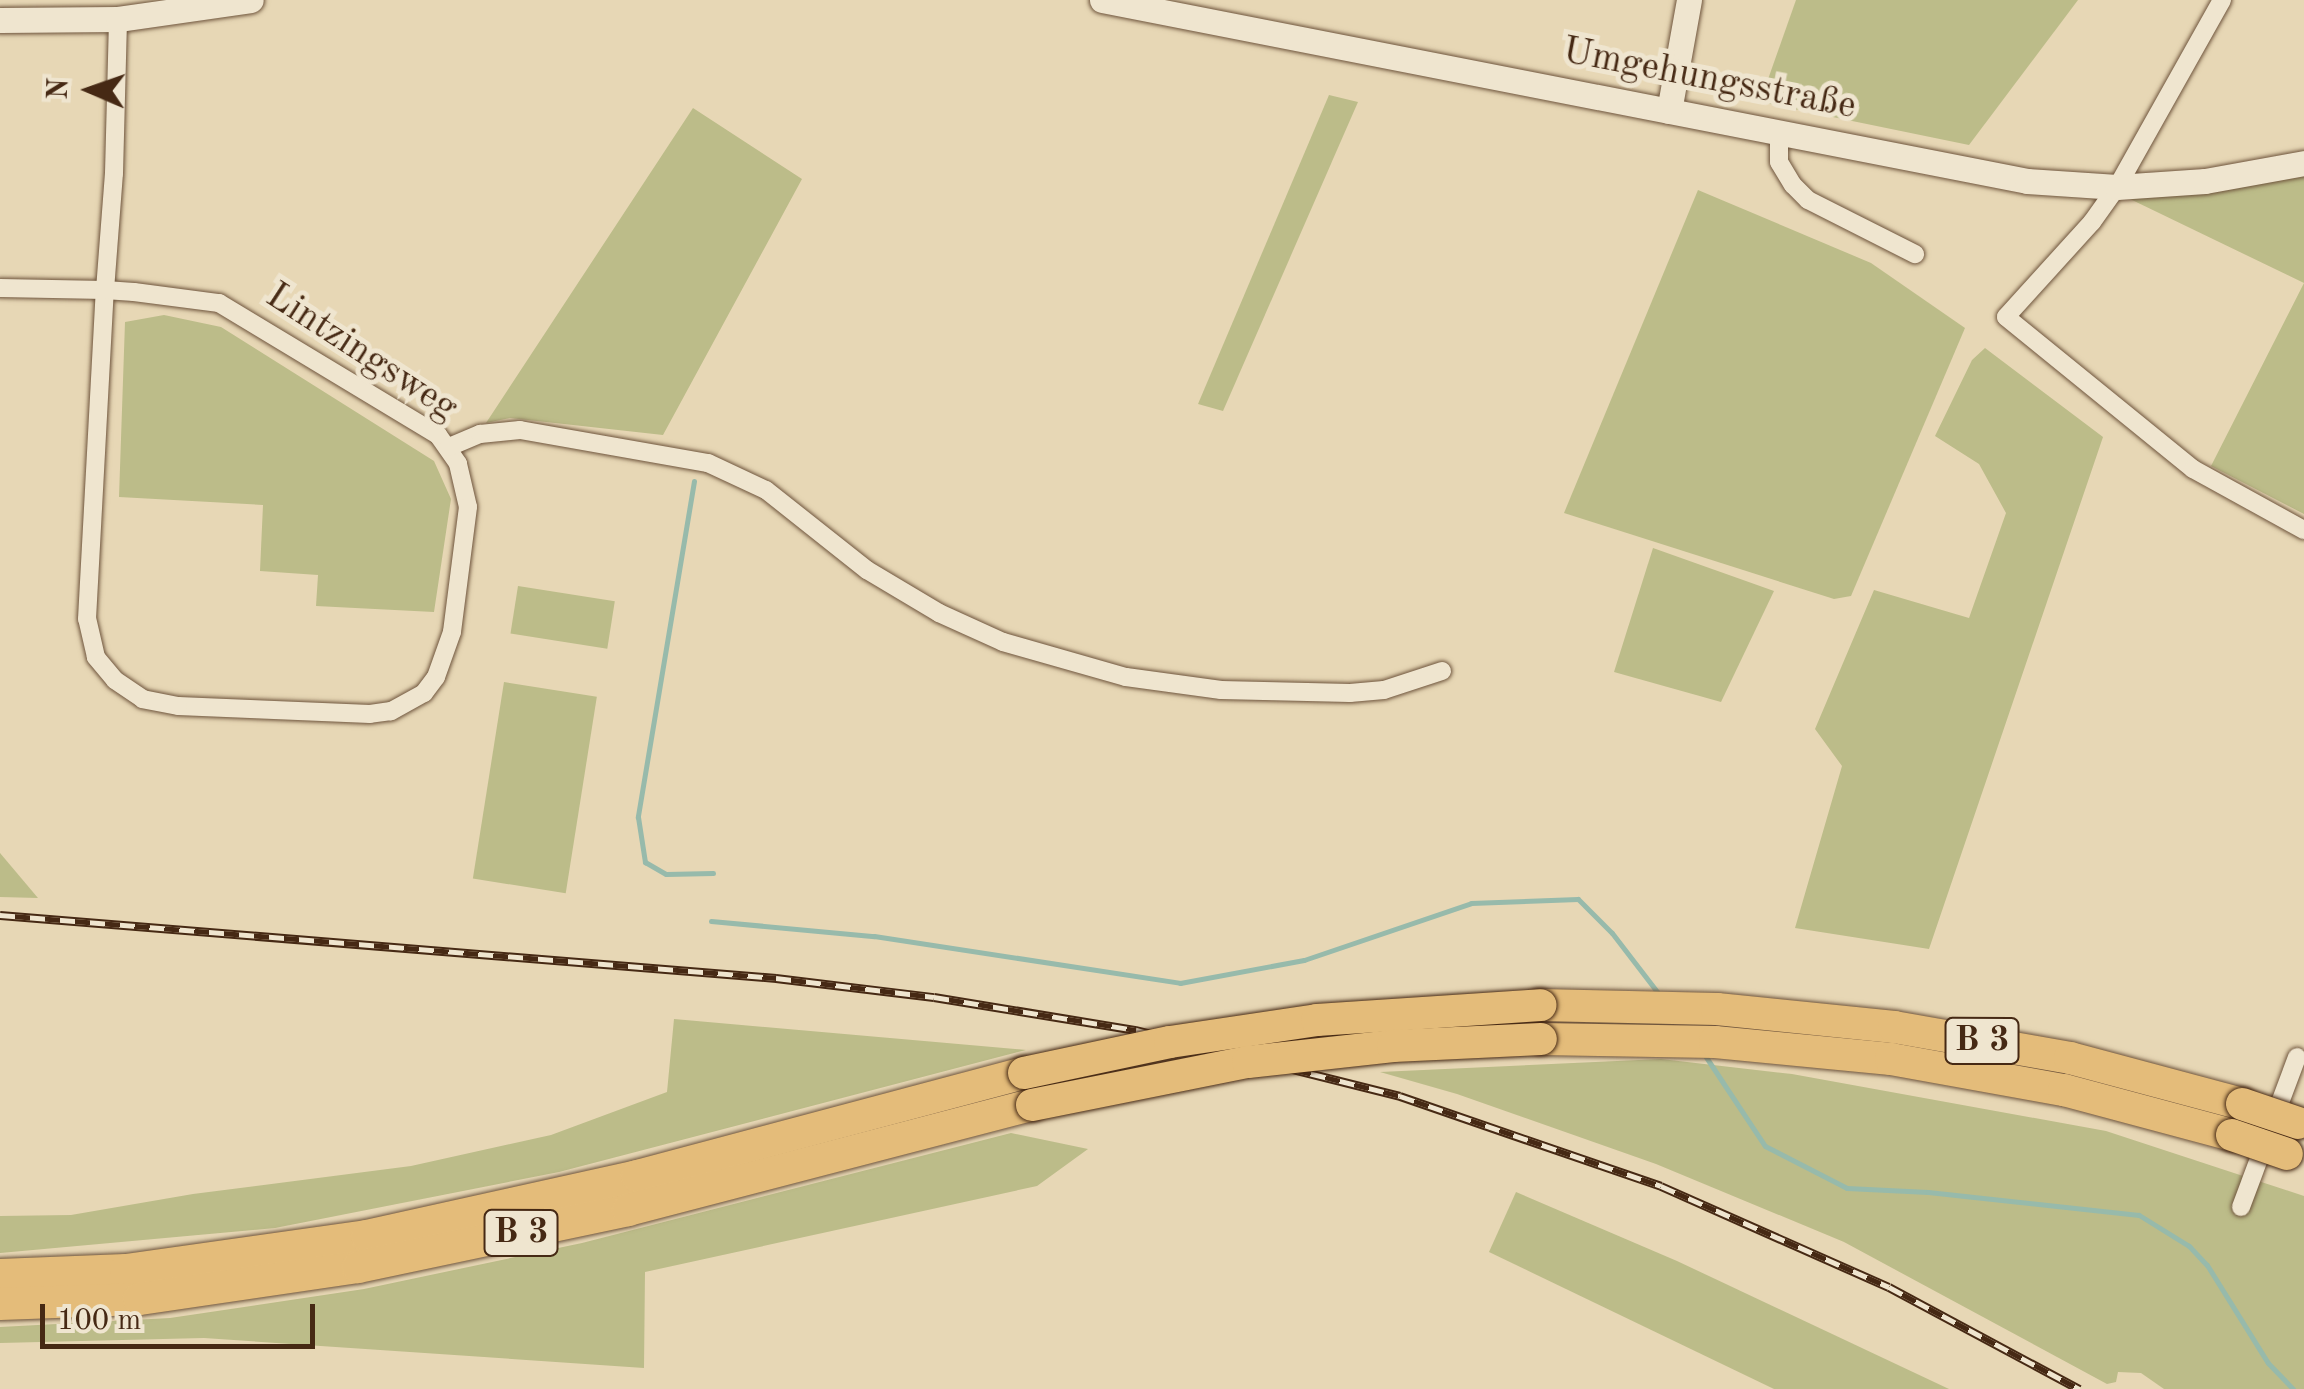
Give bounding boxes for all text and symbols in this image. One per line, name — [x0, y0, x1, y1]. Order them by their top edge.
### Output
street label: Umgehungsstraße — [1558, 29, 1860, 131]
north arrow — [40, 40, 140, 140]
text: N — [46, 78, 74, 100]
street label: Lintzingsweg — [256, 274, 466, 432]
road number: B 3 — [1944, 1011, 2020, 1071]
road number: B 3 — [484, 1203, 558, 1263]
scale bar — [45, 1284, 320, 1346]
text: 100 m — [57, 1306, 141, 1336]

